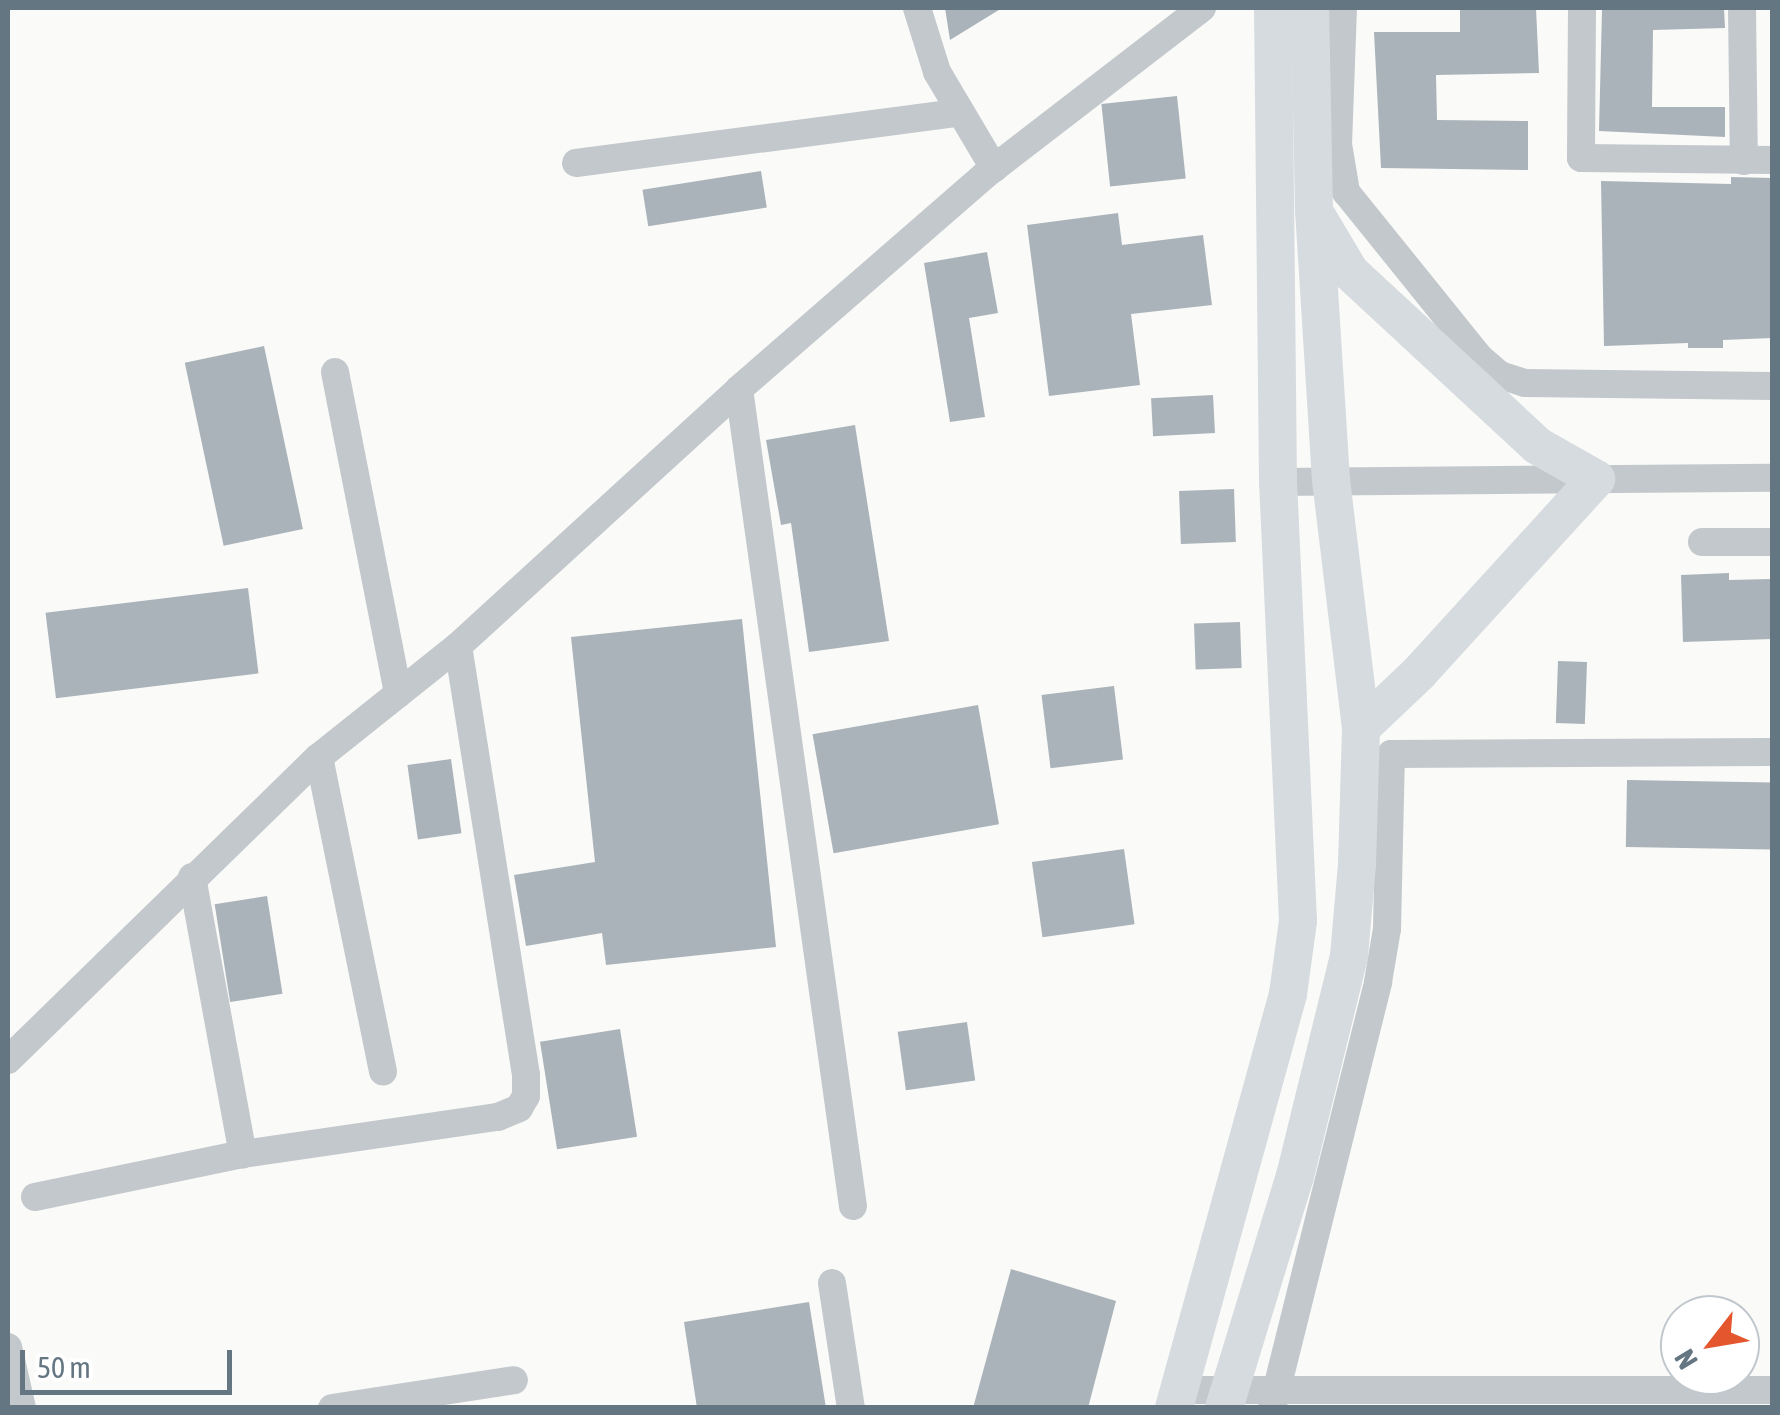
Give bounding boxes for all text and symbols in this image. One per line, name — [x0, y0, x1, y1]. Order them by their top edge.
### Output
north arrow — [1660, 1295, 1760, 1395]
scale bar — [25, 1330, 238, 1392]
text: N — [1668, 1344, 1704, 1375]
text: 50 m — [37, 1350, 91, 1384]

